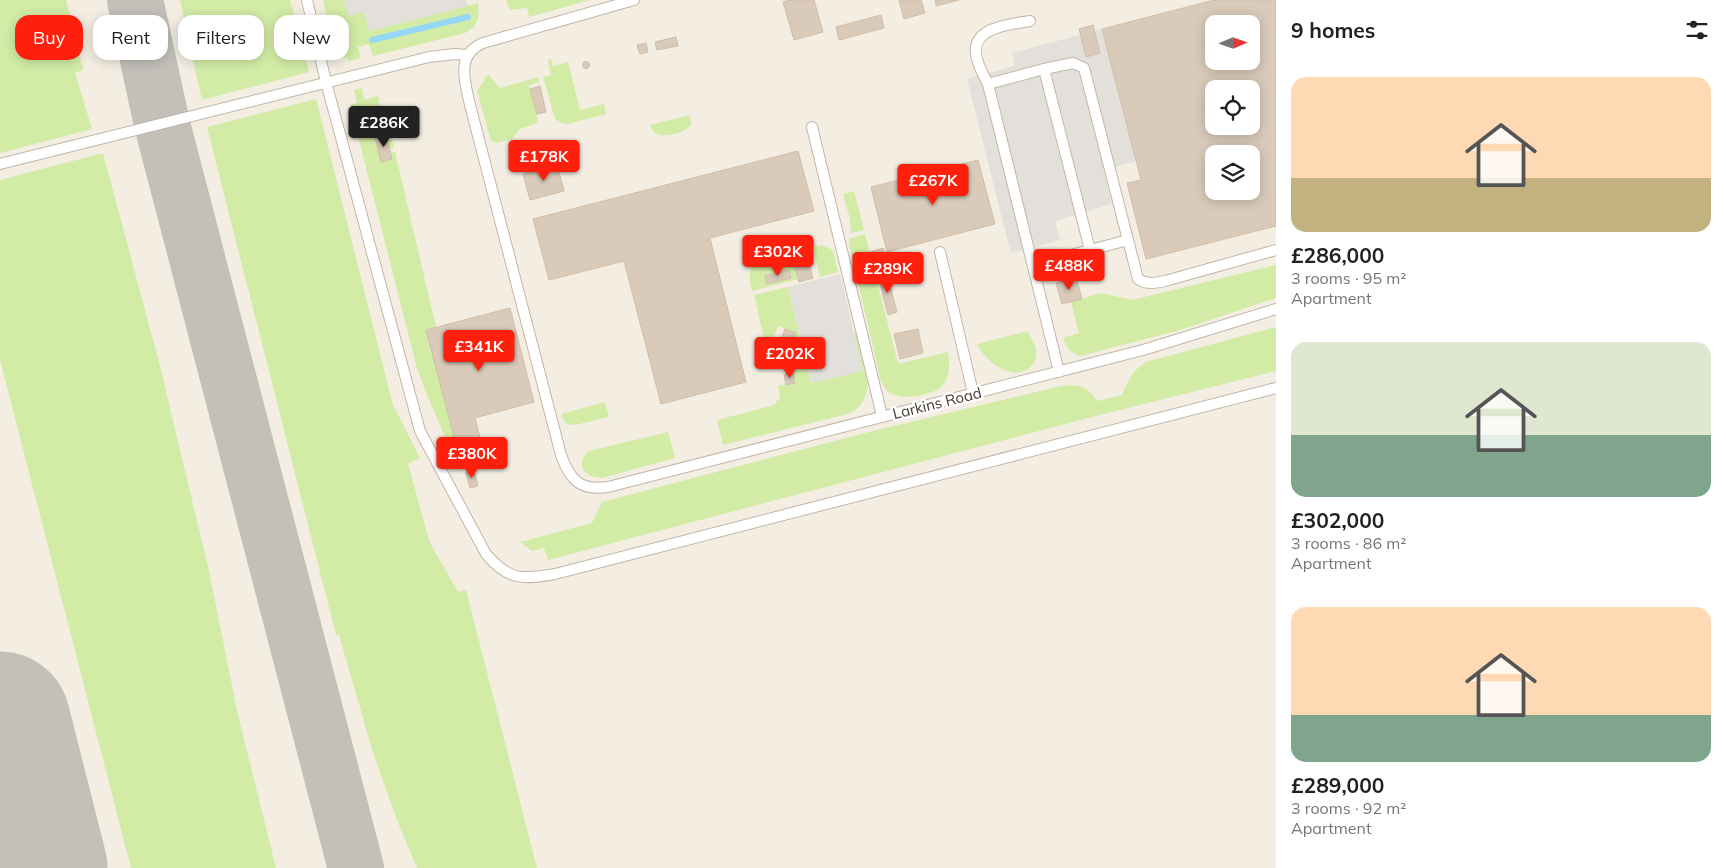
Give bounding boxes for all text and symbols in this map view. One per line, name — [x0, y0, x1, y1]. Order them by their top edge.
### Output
chip: Buy — [15, 15, 83, 60]
chip: Rent — [93, 15, 168, 60]
chip: Filters — [178, 15, 264, 60]
chip: New — [274, 15, 349, 60]
north arrow — [1205, 15, 1260, 70]
map controls — [1205, 15, 1260, 200]
icon: filters — [1683, 16, 1711, 44]
text: 9 homes — [1291, 17, 1375, 43]
button: locate — [1205, 80, 1260, 135]
pin: £286K — [349, 106, 419, 148]
icon: home — [1456, 110, 1546, 200]
text: £286K — [359, 112, 409, 132]
pin: £178K — [509, 140, 579, 182]
button: layers — [1205, 145, 1260, 200]
text: £178K — [519, 146, 569, 166]
pin: £267K — [898, 164, 968, 206]
text: £267K — [908, 170, 958, 190]
pin: £302K — [743, 234, 813, 277]
text: £302K — [753, 241, 803, 261]
text: £286,000 — [1291, 242, 1384, 268]
pin: £488K — [1034, 248, 1104, 291]
pin: £289K — [853, 252, 923, 294]
text: £488K — [1044, 255, 1094, 275]
text: £289K — [863, 258, 913, 278]
text: 3 rooms · 95 m² — [1291, 268, 1406, 288]
text: Apartment — [1291, 288, 1372, 308]
pin: £341K — [444, 330, 514, 372]
text: £341K — [454, 336, 504, 356]
pin: £202K — [755, 336, 825, 379]
text: £202K — [765, 343, 815, 363]
icon: home — [1456, 375, 1546, 465]
street label: Larkins Road — [891, 383, 983, 423]
pin: £380K — [437, 436, 507, 479]
text: £380K — [447, 443, 497, 463]
text: £302,000 — [1291, 507, 1384, 533]
text: 3 rooms · 86 m² — [1291, 533, 1406, 553]
text: Apartment — [1291, 553, 1372, 573]
icon: home — [1456, 640, 1546, 730]
text: £289,000 — [1291, 772, 1384, 798]
text: 3 rooms · 92 m² — [1291, 798, 1406, 818]
text: Apartment — [1291, 818, 1372, 838]

